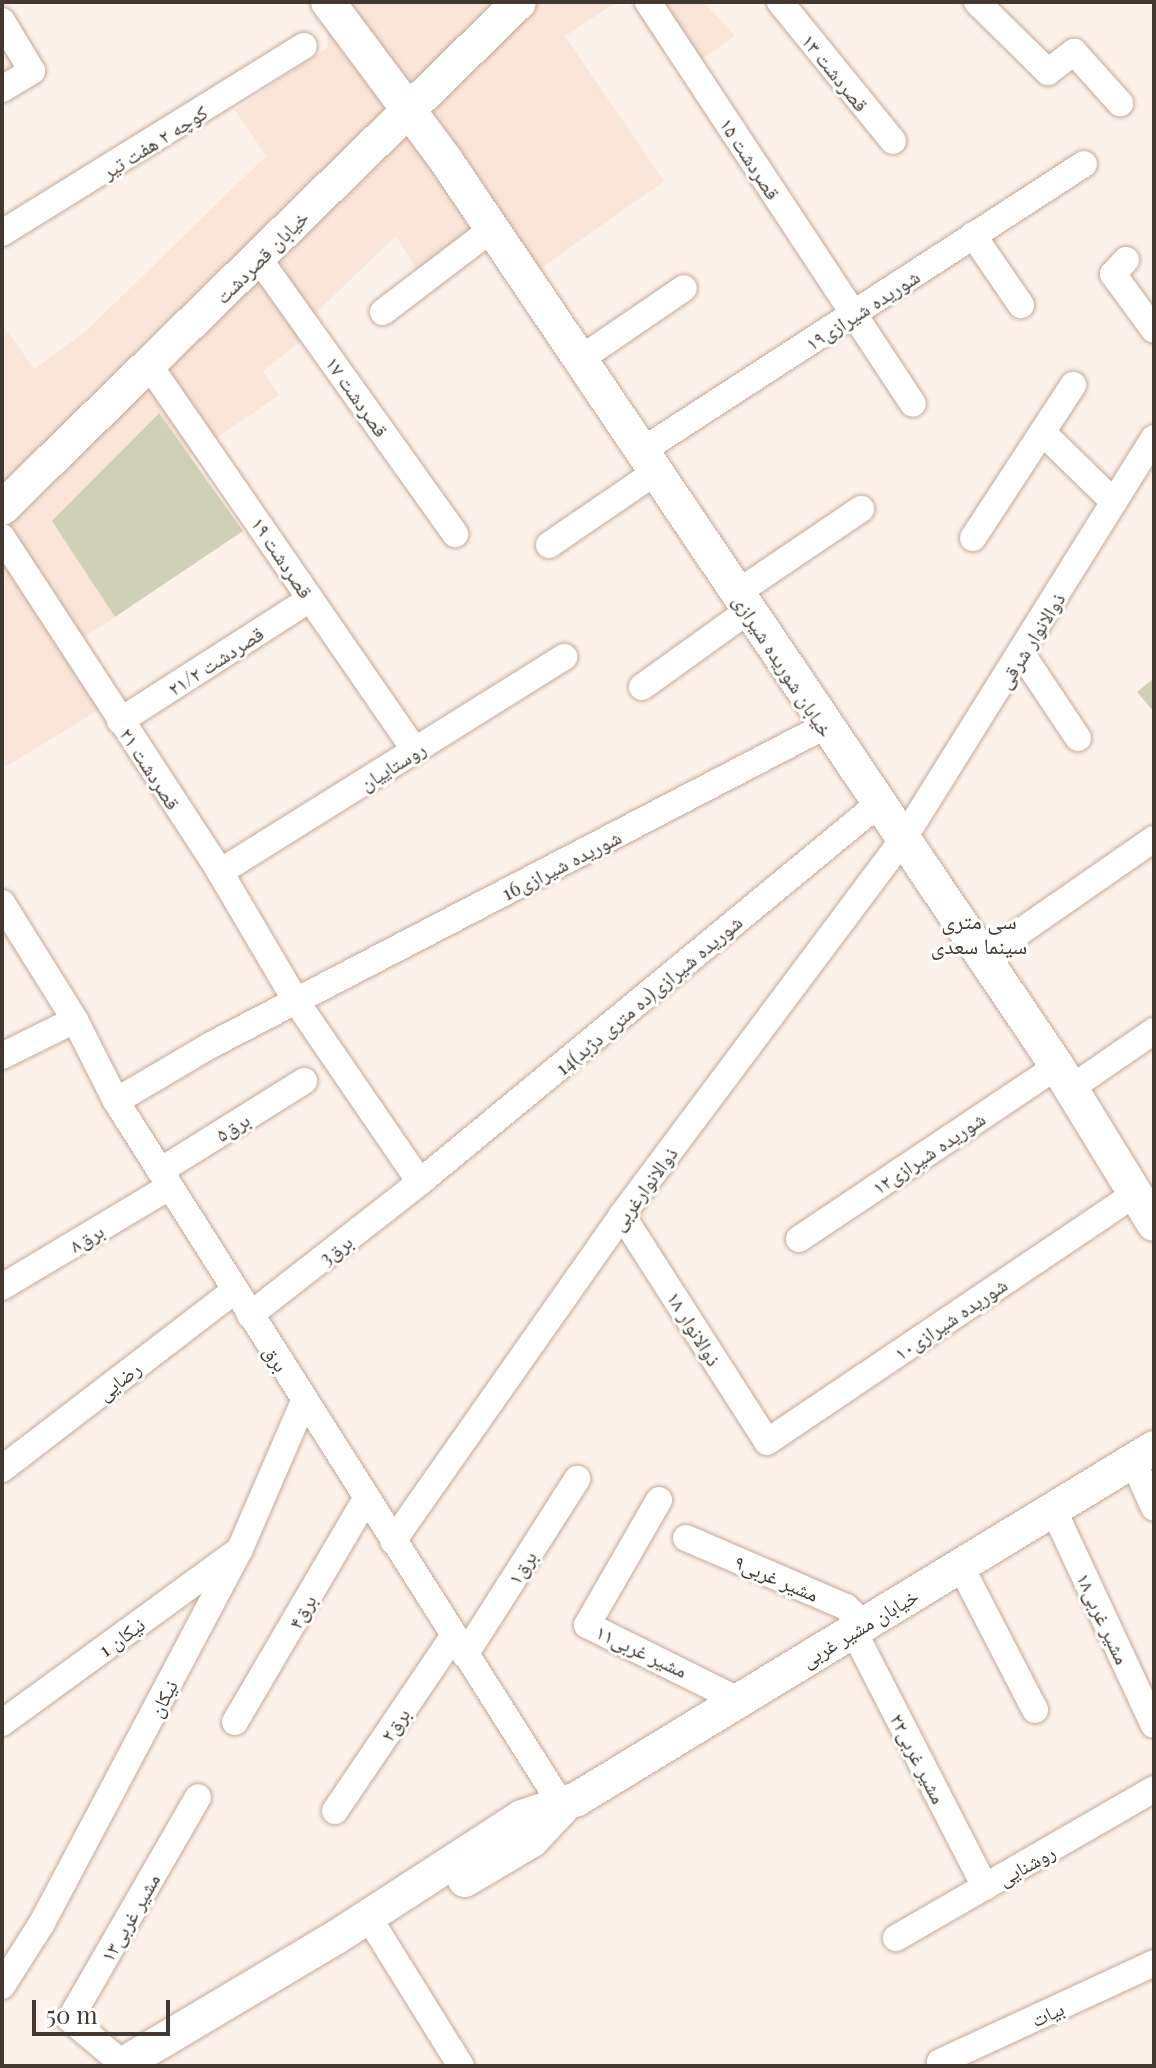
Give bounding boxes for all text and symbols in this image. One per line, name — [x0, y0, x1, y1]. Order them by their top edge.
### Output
street label: قصردشت ۱۳ — [797, 28, 875, 116]
street label: کوچه ۲ هفت تیر — [97, 99, 211, 183]
street label: قصردشت ۱۵ — [716, 113, 786, 203]
street label: خیابان قصردشت — [209, 204, 313, 308]
street label: شوریده شیرازی۱۹ — [801, 263, 923, 355]
street label: قصردشت ۱۷ — [322, 351, 394, 441]
street label: قصردشت ۱۹ — [247, 512, 319, 602]
street label: ذوالانوار شرقی — [991, 588, 1069, 692]
street label: خیابان شوریده شیرازی — [729, 589, 839, 741]
street label: قصردشت ۲۱/۲ — [163, 620, 267, 700]
street label: قصردشت ۲۱ — [116, 723, 186, 813]
street label: روستاییان — [355, 735, 429, 795]
street label: شوریده شیرازی16 — [497, 824, 625, 904]
district label: سی متری سینما سعدی — [931, 907, 1027, 958]
street label: 14شوریده شیرازی(ده متری دژبد) — [550, 909, 746, 1079]
street label: شوریده شیرازی۱۲ — [867, 1105, 989, 1199]
street label: برق۵ — [211, 1106, 253, 1146]
street label: ذوالانوارغربی — [605, 1141, 681, 1235]
street label: برق۸ — [65, 1218, 107, 1256]
street label: 3برق — [314, 1229, 356, 1269]
street label: ۱۰شوریده شیرازی — [889, 1271, 1011, 1365]
street label: ذوالانوار ۱۸ — [663, 1286, 727, 1370]
street label: برق — [260, 1340, 294, 1376]
street label: رضایی — [91, 1355, 145, 1405]
street label: برق۱ — [501, 1546, 541, 1588]
street label: مشیر غربی۹ — [731, 1549, 823, 1605]
street label: مشیر غربی۱۸ — [1072, 1569, 1136, 1667]
street label: خیابان مشیر غربی — [796, 1583, 922, 1671]
street label: برق۴ — [282, 1590, 320, 1632]
street label: نیکان 1 — [93, 1611, 149, 1661]
street label: مشیر غربی۱۱ — [593, 1618, 691, 1682]
street label: نیکان — [142, 1675, 182, 1721]
street label: برق۲ — [374, 1703, 414, 1745]
street label: مشیر غربی۲۲ — [886, 1709, 952, 1807]
street label: روشنایی — [993, 1839, 1059, 1889]
street label: مشیر غربی۱۳ — [94, 1869, 164, 1965]
scale bar — [36, 1984, 174, 2034]
street label: بیات — [1027, 1995, 1067, 2031]
text: 50 m — [46, 1998, 98, 2030]

